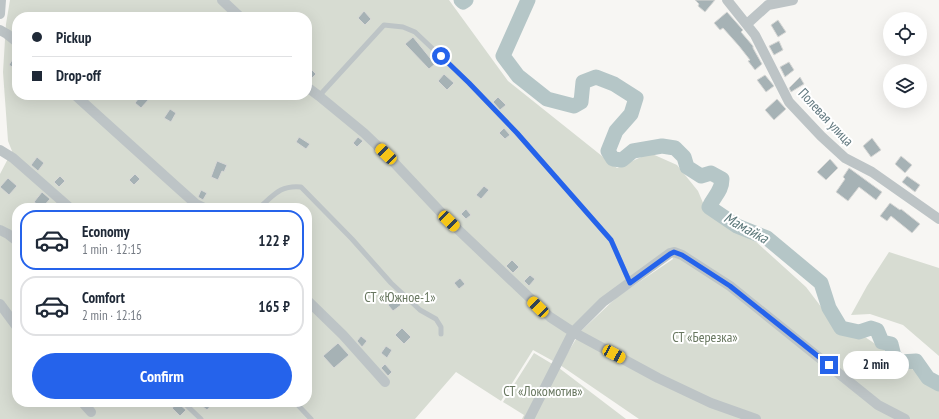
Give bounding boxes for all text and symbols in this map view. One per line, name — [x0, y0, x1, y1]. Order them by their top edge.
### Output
map controls — [883, 12, 927, 108]
button: locate — [883, 12, 927, 56]
text: Pickup — [56, 28, 91, 47]
route start — [432, 47, 450, 65]
button: layers — [883, 64, 927, 108]
text: Drop-off — [56, 66, 101, 85]
street label: Полевая улица — [794, 84, 858, 150]
car — [373, 141, 399, 167]
car — [436, 208, 462, 234]
water label: Мамайка — [721, 208, 773, 248]
icon: car — [34, 222, 70, 258]
text: Economy — [82, 222, 130, 241]
text: 122 ₽ — [258, 231, 290, 250]
text: 1 min · 12:15 — [82, 241, 142, 258]
icon: car — [34, 288, 70, 324]
text: Comfort — [82, 288, 125, 307]
park label: СТ «Южное-1» — [364, 288, 436, 306]
car — [525, 294, 551, 320]
text: 165 ₽ — [258, 297, 290, 316]
text: 2 min · 12:16 — [82, 307, 142, 324]
park label: СТ «Березка» — [672, 328, 738, 346]
car — [601, 343, 627, 365]
callout: 2 min — [843, 351, 909, 379]
button: Confirm — [32, 353, 292, 399]
route end — [820, 356, 838, 374]
text: 2 min — [863, 356, 889, 373]
park label: СТ «Локомотив» — [503, 382, 583, 400]

